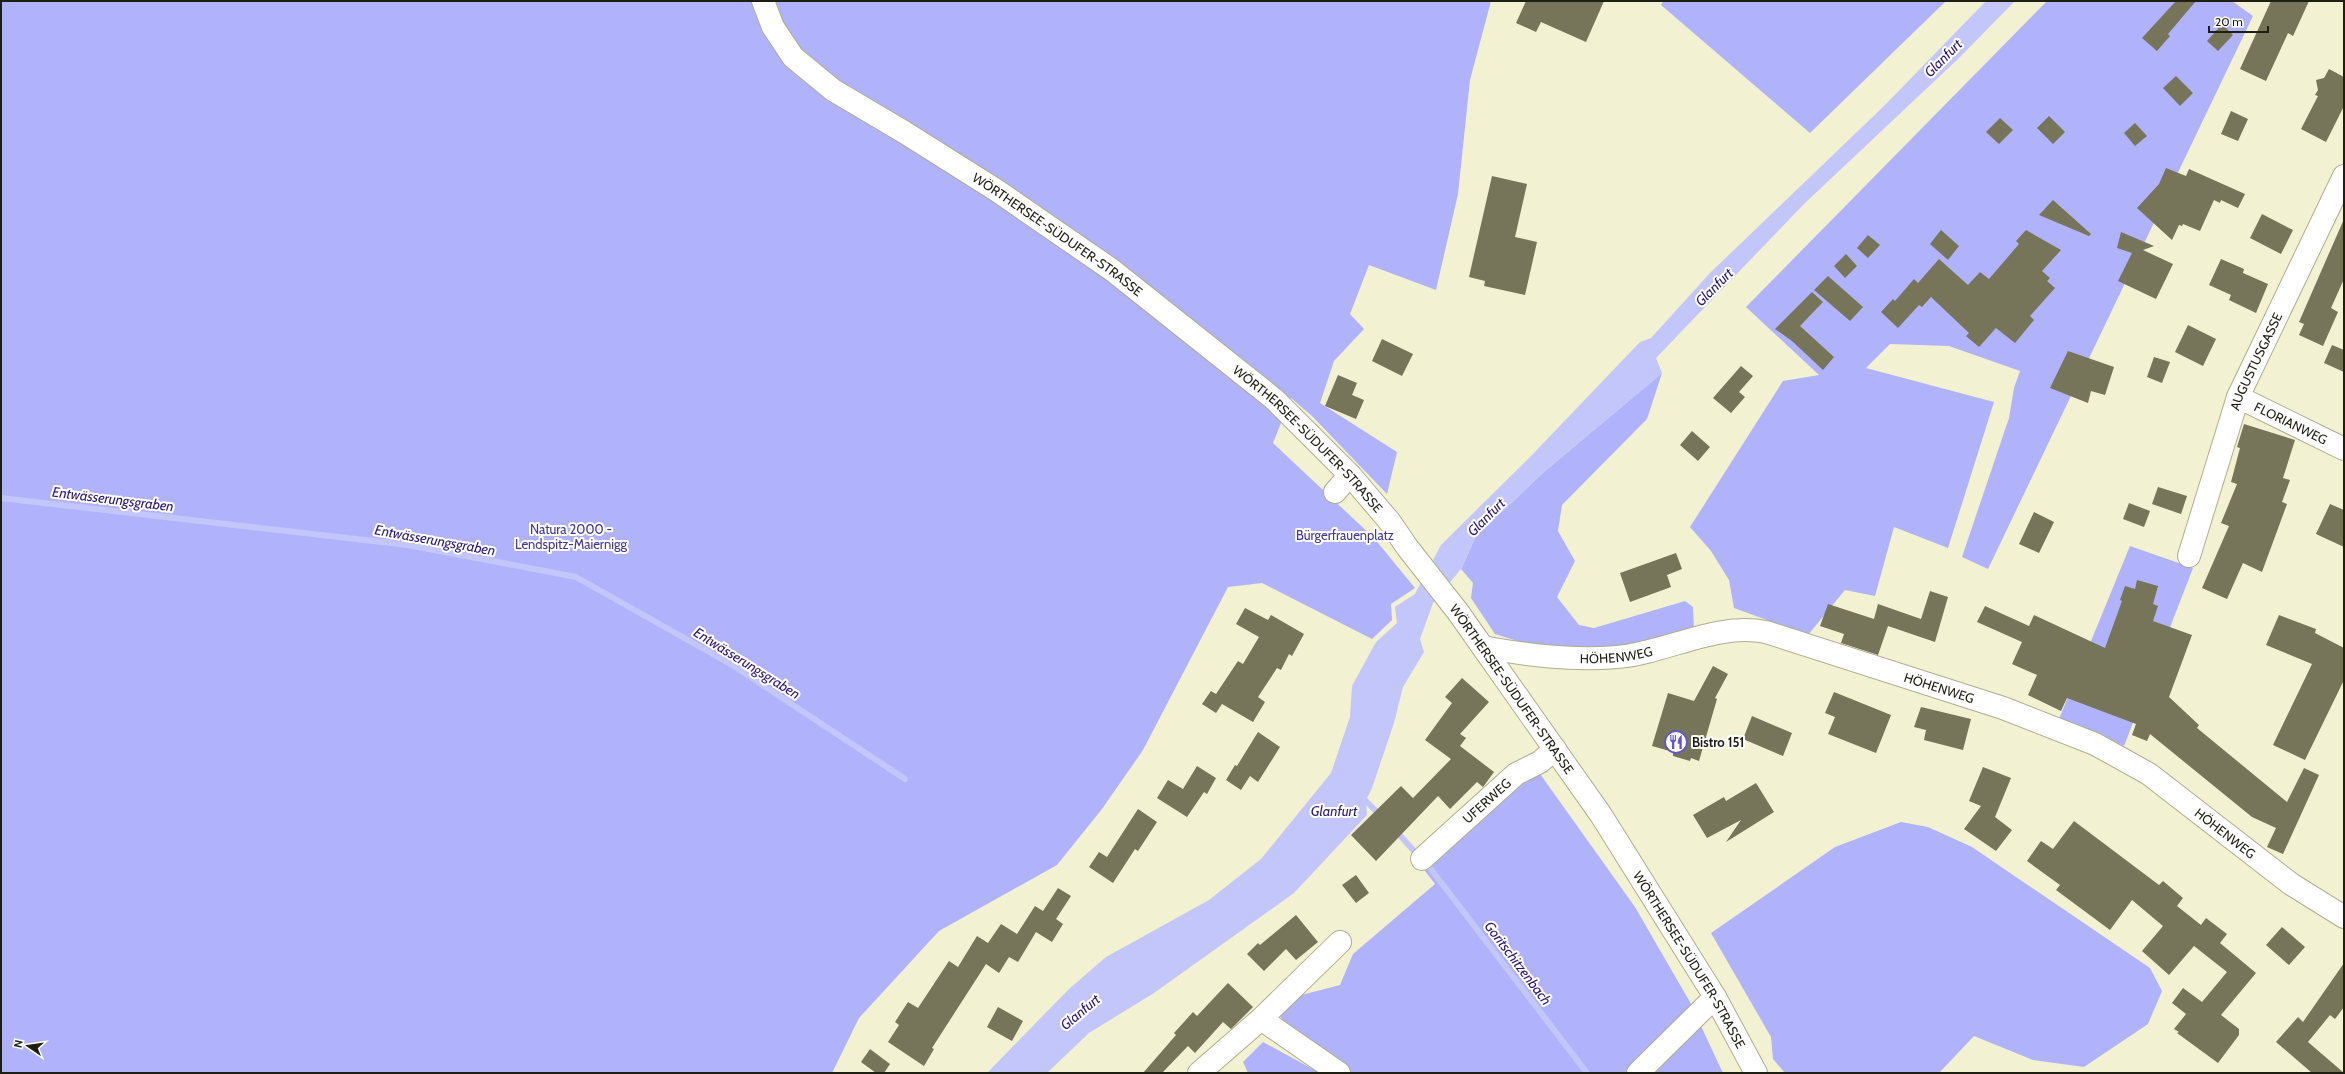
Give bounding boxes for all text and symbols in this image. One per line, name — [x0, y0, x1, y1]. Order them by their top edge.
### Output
scale bar — [2209, 8, 2268, 34]
text: 20 m — [2215, 14, 2243, 29]
water label: Glanfurt — [1920, 35, 1966, 81]
street label: WÖRTHERSEE-SÜDUFER-STRASSE — [970, 169, 1146, 299]
water label: Glanfurt — [1691, 264, 1737, 310]
street label: AUGUSTUSGASSE — [2226, 310, 2285, 412]
street label: WÖRTHERSEE-SÜDUFER-STRASSE — [1230, 362, 1386, 516]
street label: FLORIANWEG — [2252, 398, 2330, 448]
water label: Entwässerungsgraben — [51, 483, 175, 515]
water label: Glanfurt — [1463, 494, 1509, 540]
water label: Entwässerungsgraben — [373, 521, 497, 559]
park label: Natura 2000 - Lendspitz-Maiernigg — [515, 521, 627, 552]
park label: Bürgerfrauenplatz — [1296, 527, 1394, 543]
street label: WÖRTHERSEE-SÜDUFER-STRASSE — [1447, 601, 1577, 777]
water label: Entwässerungsgraben — [690, 623, 804, 703]
street label: HÖHENWEG — [1580, 643, 1654, 666]
street label: HÖHENWEG — [1902, 669, 1977, 706]
restaurant icon: Bistro 151 — [1663, 729, 1689, 755]
place label: Bistro 151 — [1692, 734, 1744, 750]
street label: UFERWEG — [1459, 775, 1514, 827]
water label: Glanfurt — [1311, 802, 1358, 820]
street label: HÖHENWEG — [2192, 804, 2259, 862]
street label: WÖRTHERSEE-SÜDUFER-STRASSE — [1630, 868, 1749, 1051]
water label: Goritschitzenbach — [1481, 918, 1555, 1008]
water label: Glanfurt — [1056, 990, 1104, 1034]
north arrow — [8, 1026, 48, 1066]
text: N — [11, 1038, 26, 1049]

